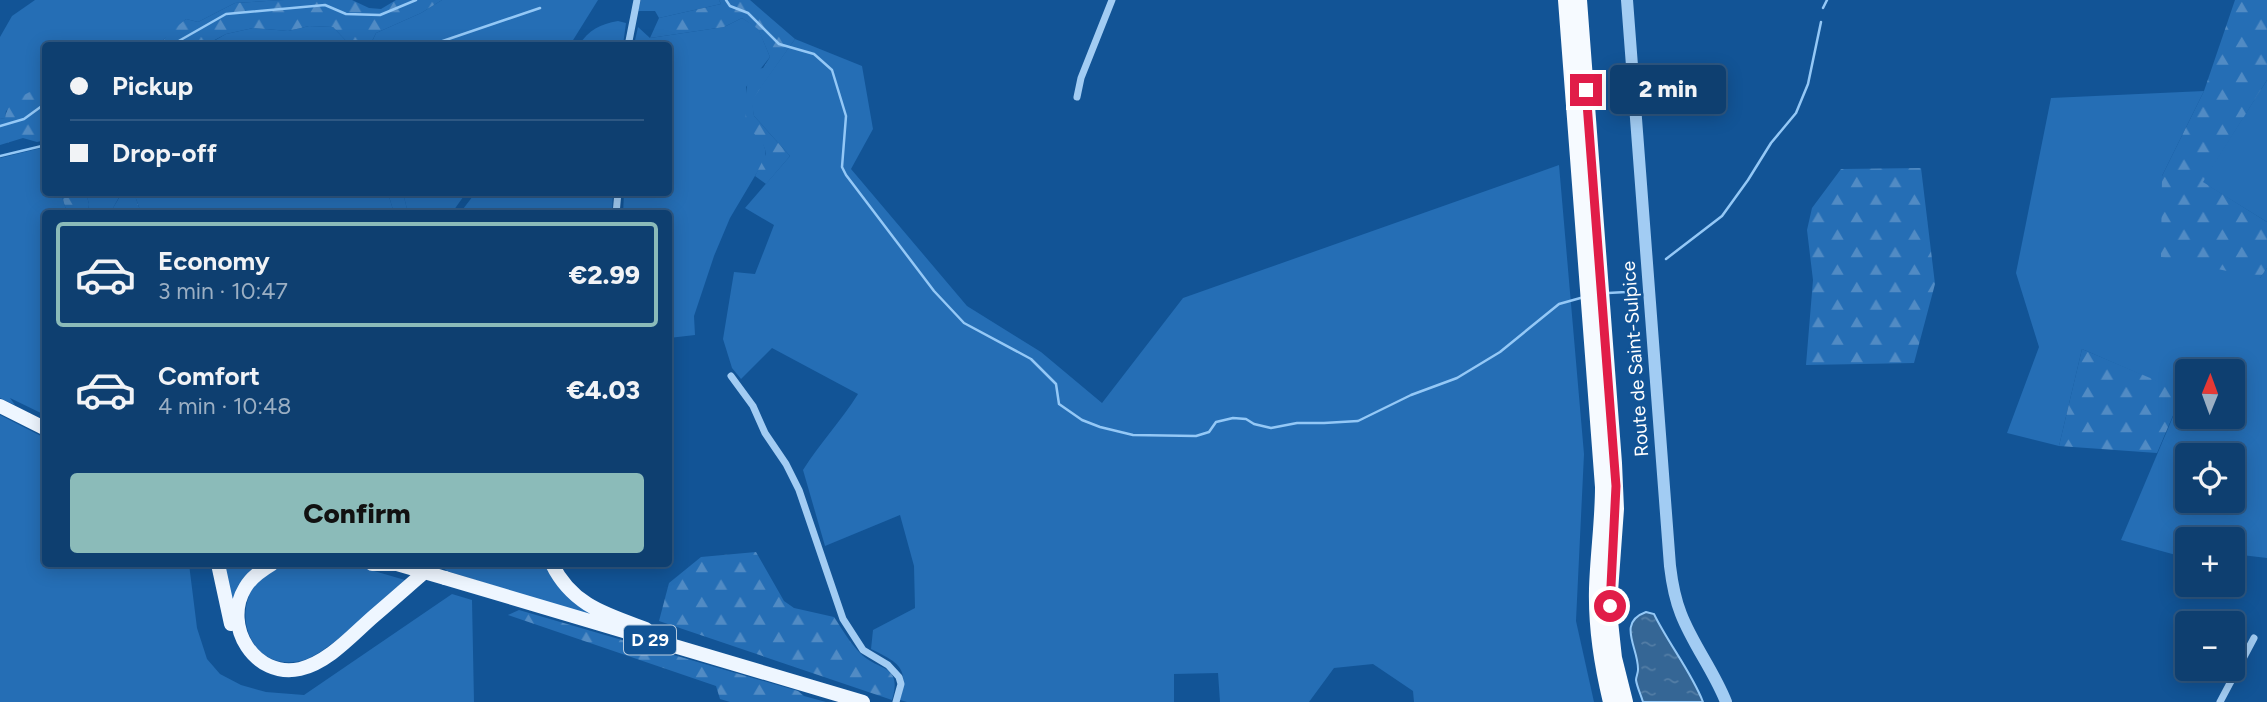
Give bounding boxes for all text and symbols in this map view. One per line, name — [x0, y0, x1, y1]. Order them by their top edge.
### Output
callout: 2 min — [1610, 66, 1726, 114]
text: Pickup — [112, 70, 193, 102]
route end — [1570, 74, 1602, 106]
text: 2 min — [1639, 75, 1697, 103]
text: Drop-off — [112, 137, 217, 169]
icon: car — [74, 243, 137, 306]
text: Economy — [158, 245, 270, 277]
text: €2.99 — [569, 259, 640, 291]
street label: Route de Saint-Sulpice — [1617, 260, 1653, 458]
text: 3 min · 10:47 — [158, 277, 288, 305]
icon: car — [74, 358, 137, 421]
north arrow — [2175, 359, 2245, 429]
map controls — [2175, 359, 2245, 681]
text: Comfort — [158, 360, 260, 392]
text: €4.03 — [566, 374, 640, 406]
text: 4 min · 10:48 — [158, 392, 291, 420]
button: locate — [2175, 443, 2245, 513]
button: Confirm — [70, 473, 644, 553]
button: + — [2175, 527, 2245, 597]
route start — [1594, 590, 1626, 622]
button: − — [2175, 611, 2245, 681]
road number: D 29 — [624, 626, 676, 654]

